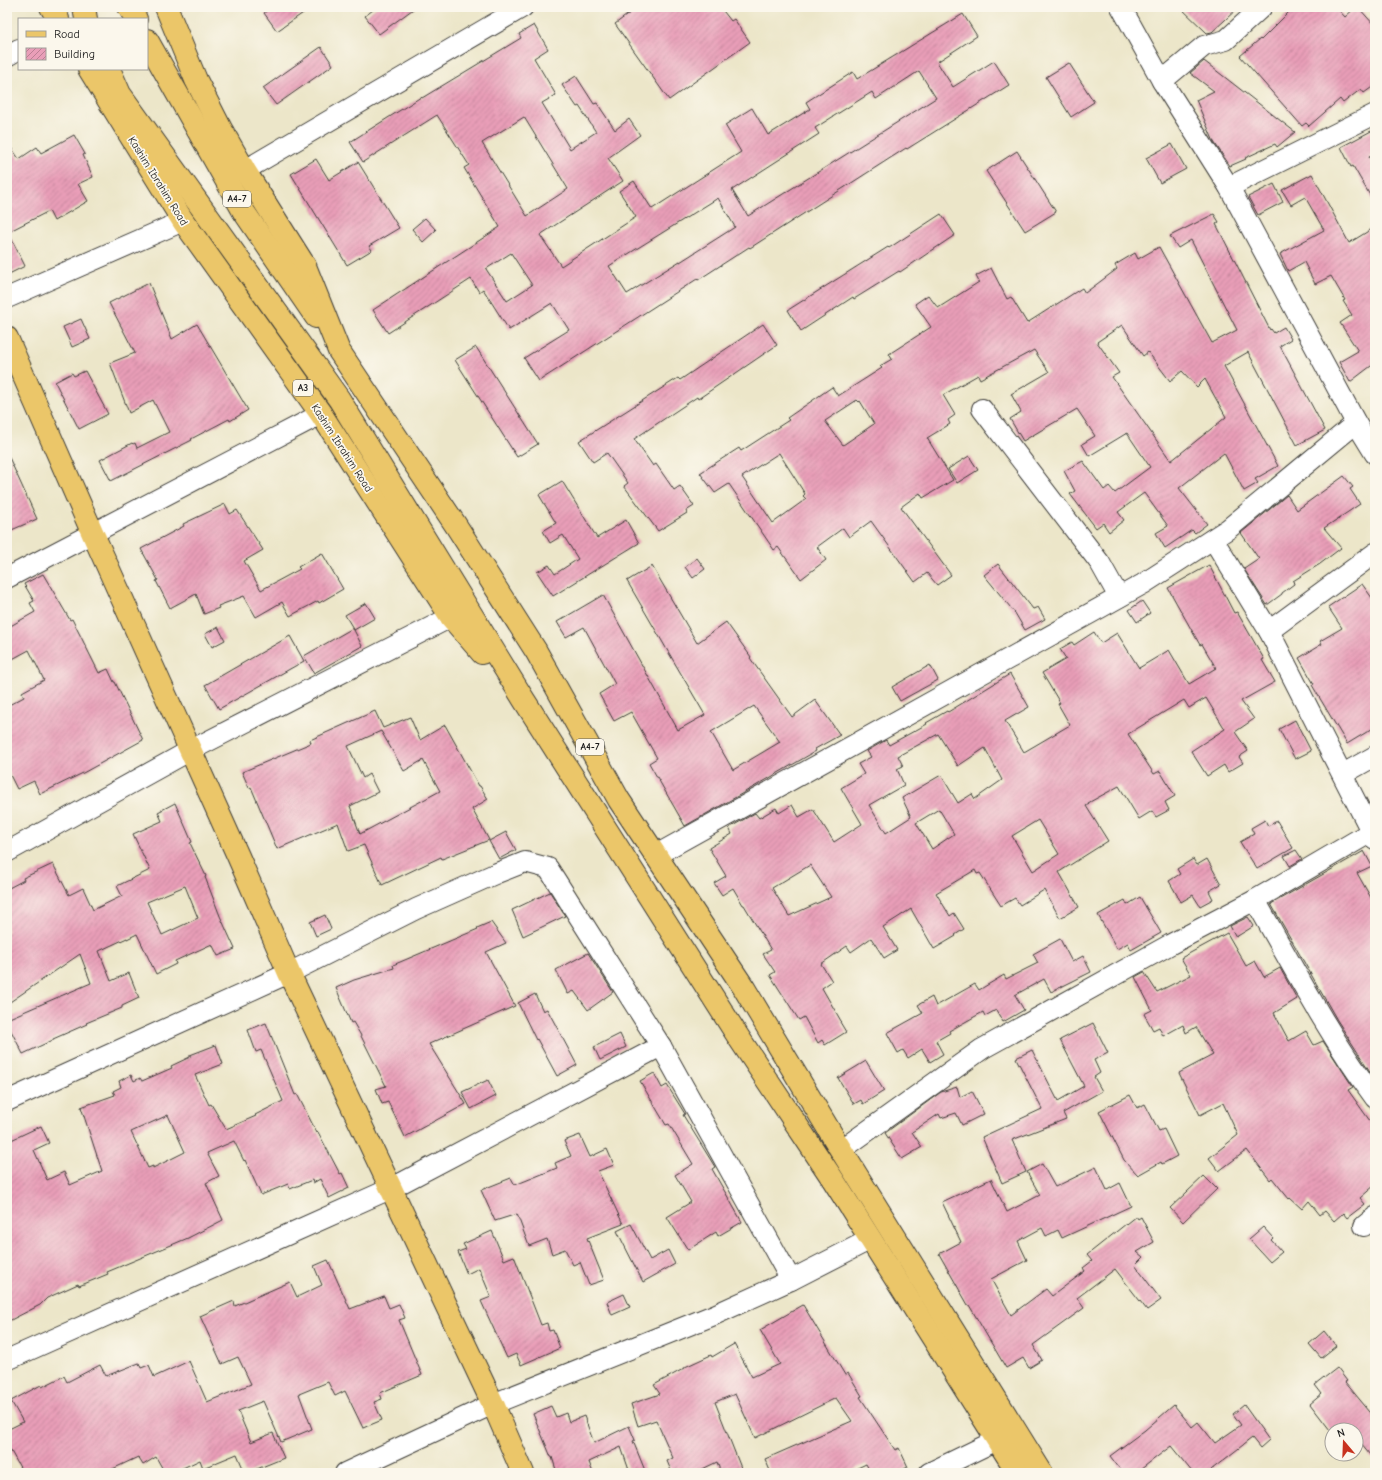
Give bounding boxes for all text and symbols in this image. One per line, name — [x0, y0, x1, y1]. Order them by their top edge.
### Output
legend — [18, 18, 148, 70]
text: Road — [54, 27, 80, 41]
text: Building — [54, 47, 95, 61]
street label: Kashim Ibrahim Road — [125, 134, 191, 228]
road number: A4-7 — [223, 191, 251, 207]
road number: A3 — [293, 380, 313, 396]
street label: Kashim Ibrahim Road — [309, 401, 375, 495]
road number: A4-7 — [576, 739, 604, 755]
north arrow — [1324, 1422, 1364, 1462]
text: N — [1335, 1426, 1346, 1440]

